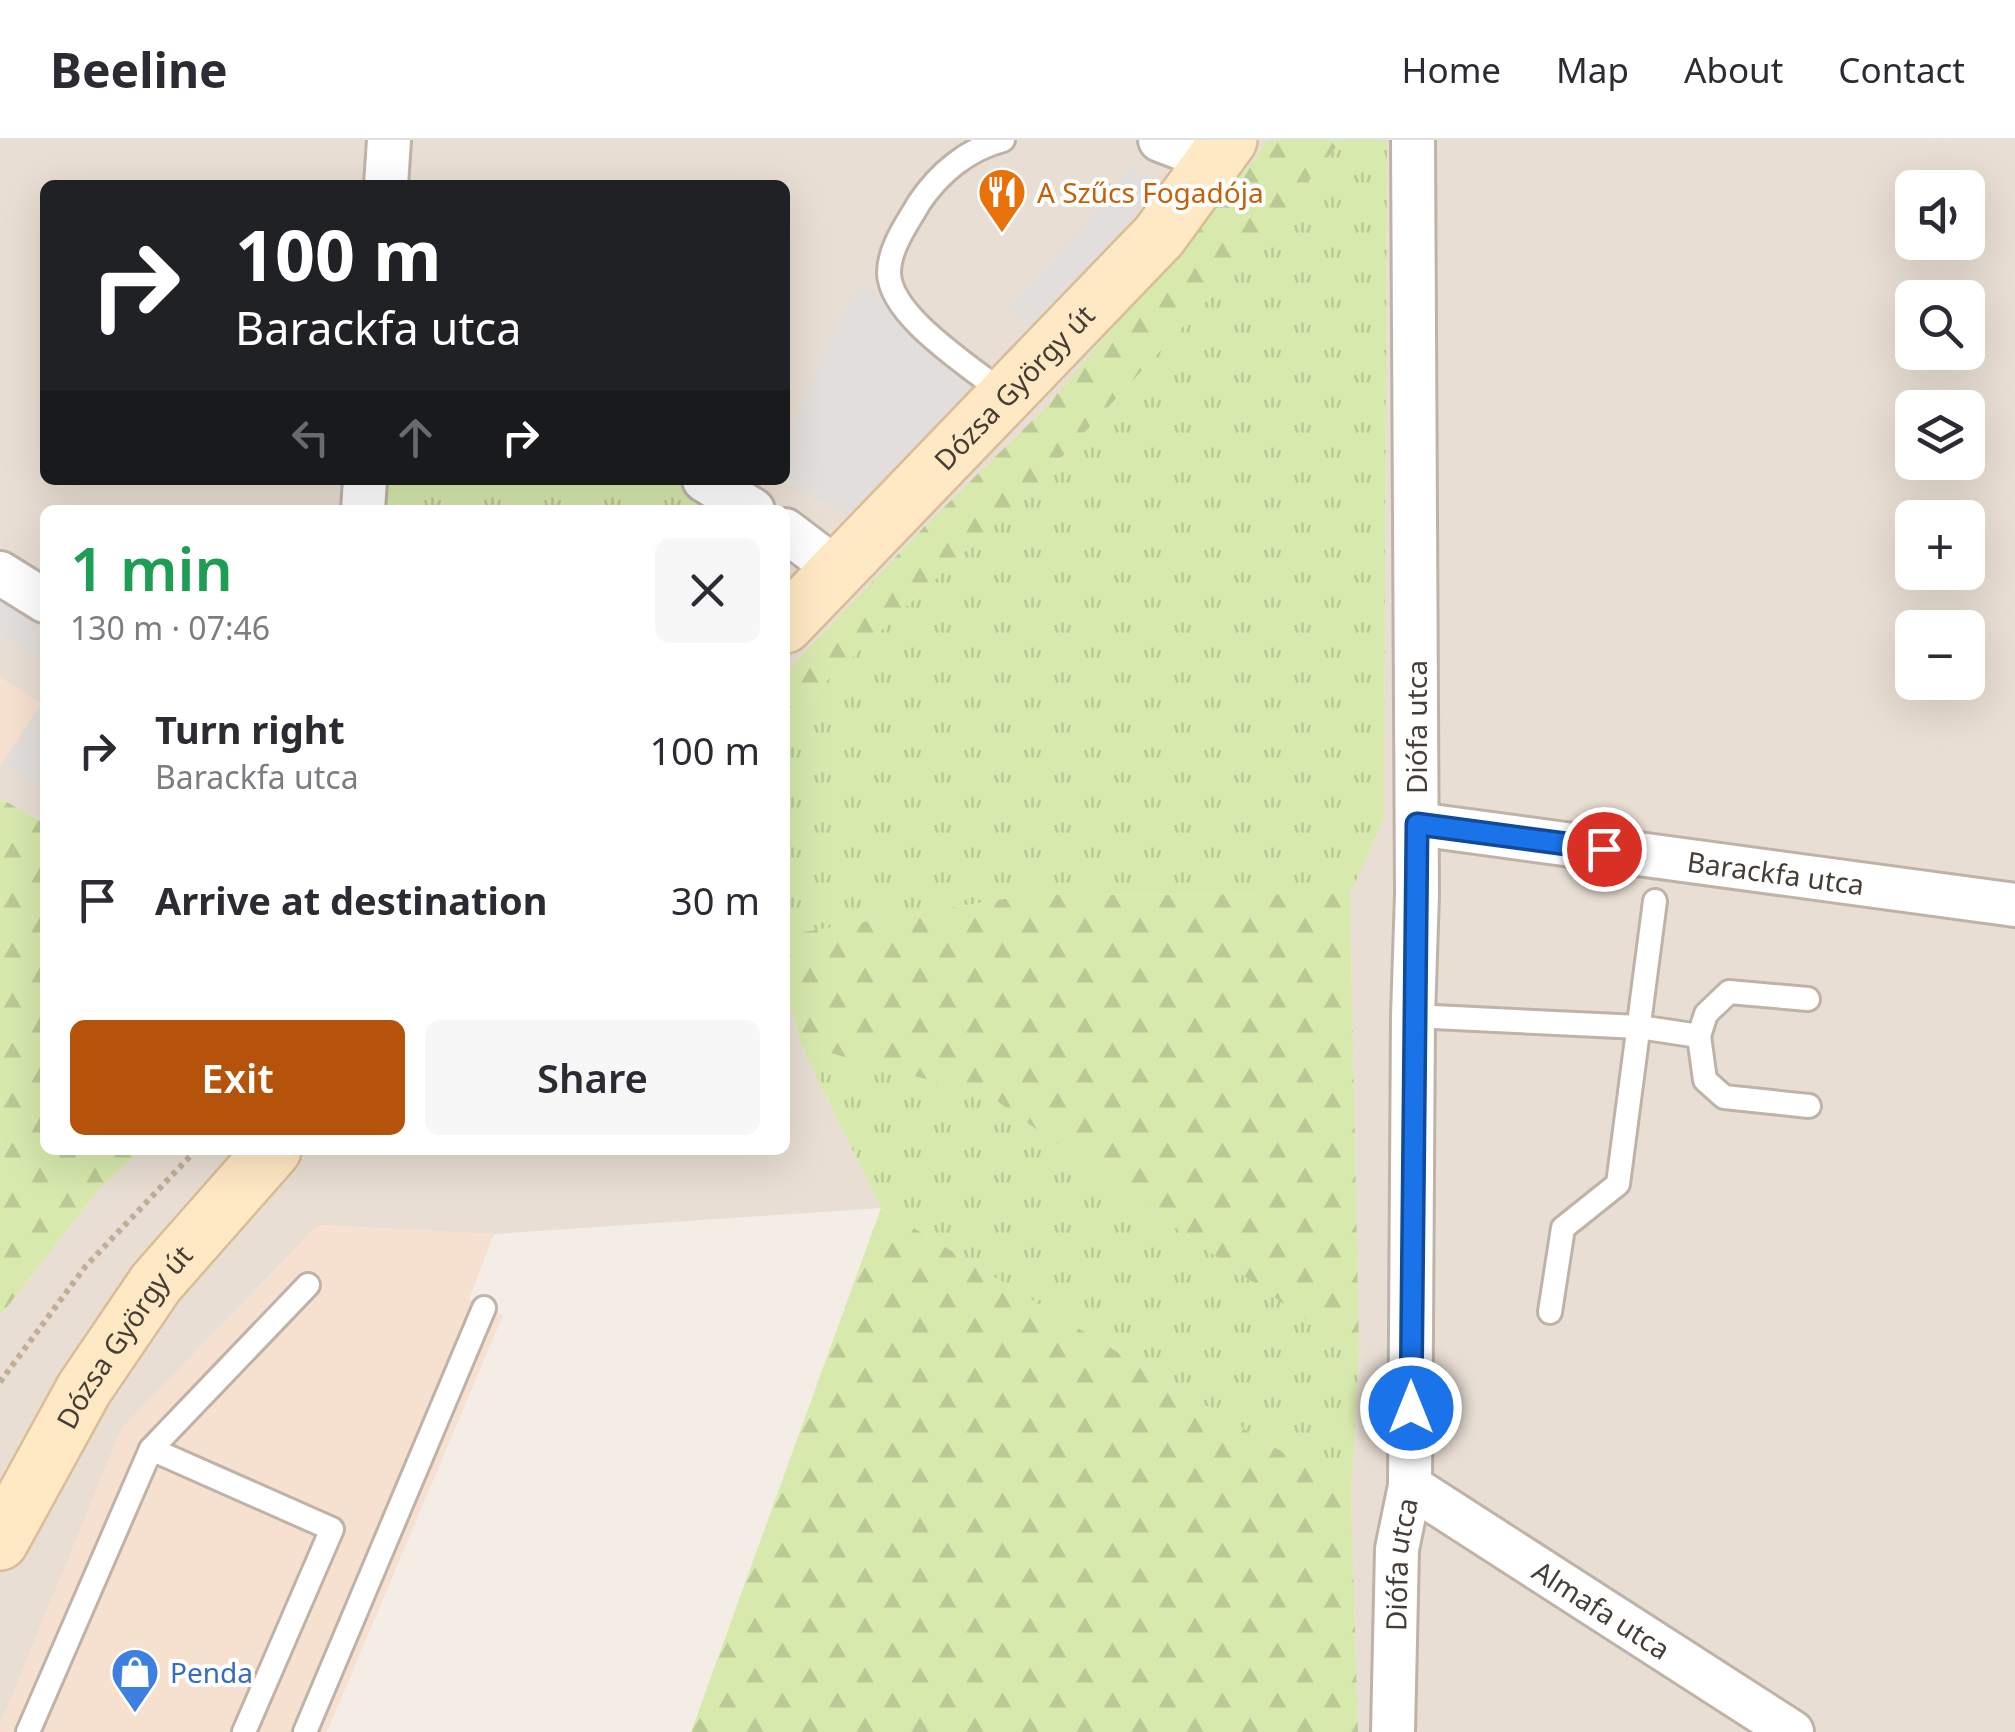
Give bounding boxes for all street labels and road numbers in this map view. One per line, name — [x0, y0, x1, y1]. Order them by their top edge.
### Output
street label: Dózsa György út — [925, 296, 1102, 478]
street label: Diófa utca — [1397, 660, 1435, 794]
street label: Barackfa utca — [1685, 842, 1867, 903]
street label: Dózsa György út — [47, 1236, 200, 1435]
street label: Diófa utca — [1376, 1494, 1426, 1631]
street label: Almafa utca — [1526, 1551, 1678, 1668]

